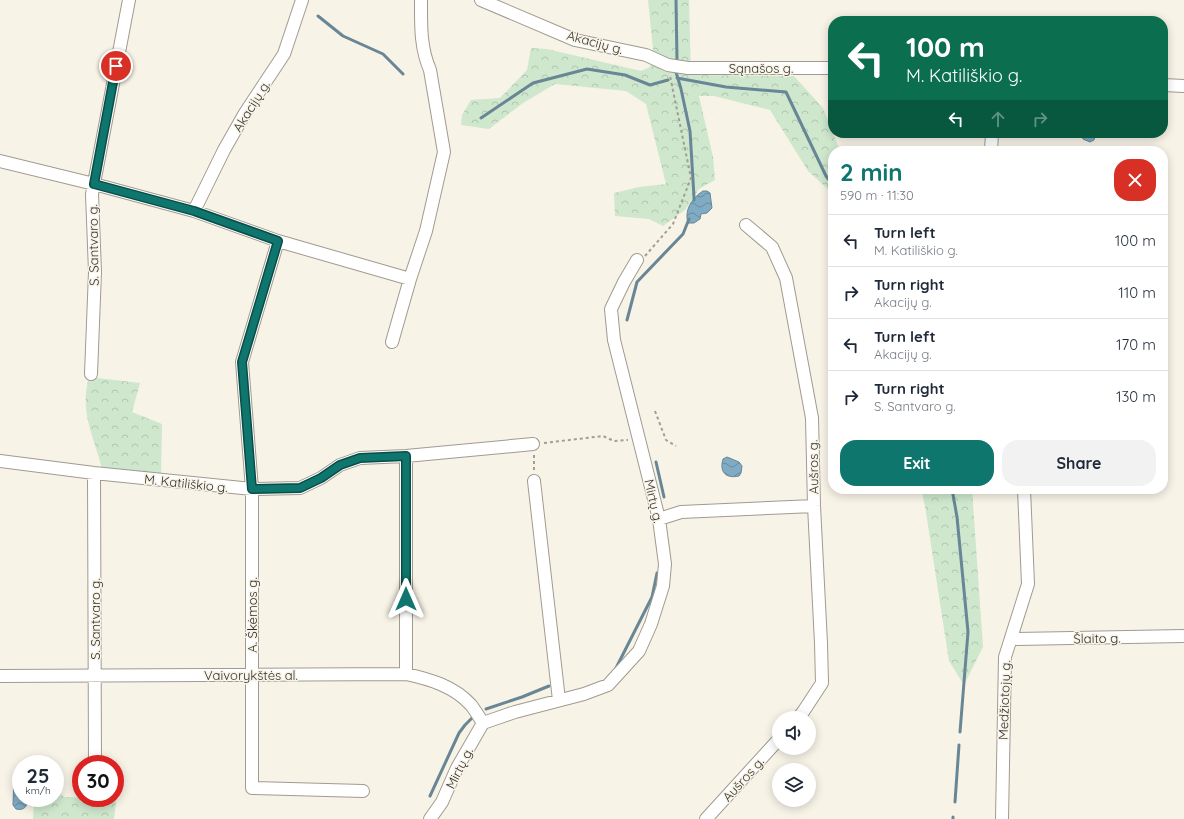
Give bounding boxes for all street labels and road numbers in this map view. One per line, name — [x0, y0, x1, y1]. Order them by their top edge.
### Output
street label: Akacijų g. — [565, 27, 625, 57]
street label: Sąnašos g. — [729, 60, 793, 76]
street label: Akacijų g. — [229, 77, 273, 135]
street label: S. Santvaro g. — [84, 204, 102, 286]
street label: Aušros g. — [805, 440, 821, 494]
street label: M. Katiliškio g. — [143, 471, 229, 495]
street label: Mirtų g. — [641, 478, 667, 524]
street label: A. Škėmos g. — [244, 577, 260, 653]
street label: S. Santvaro g. — [87, 578, 103, 660]
street label: Šlaito g. — [1073, 630, 1121, 646]
street label: Medžiotojų g. — [995, 660, 1013, 740]
street label: Vaivorykštės al. — [204, 667, 298, 683]
street label: Mirtų g. — [442, 745, 476, 791]
street label: Aušros g. — [719, 753, 767, 805]

